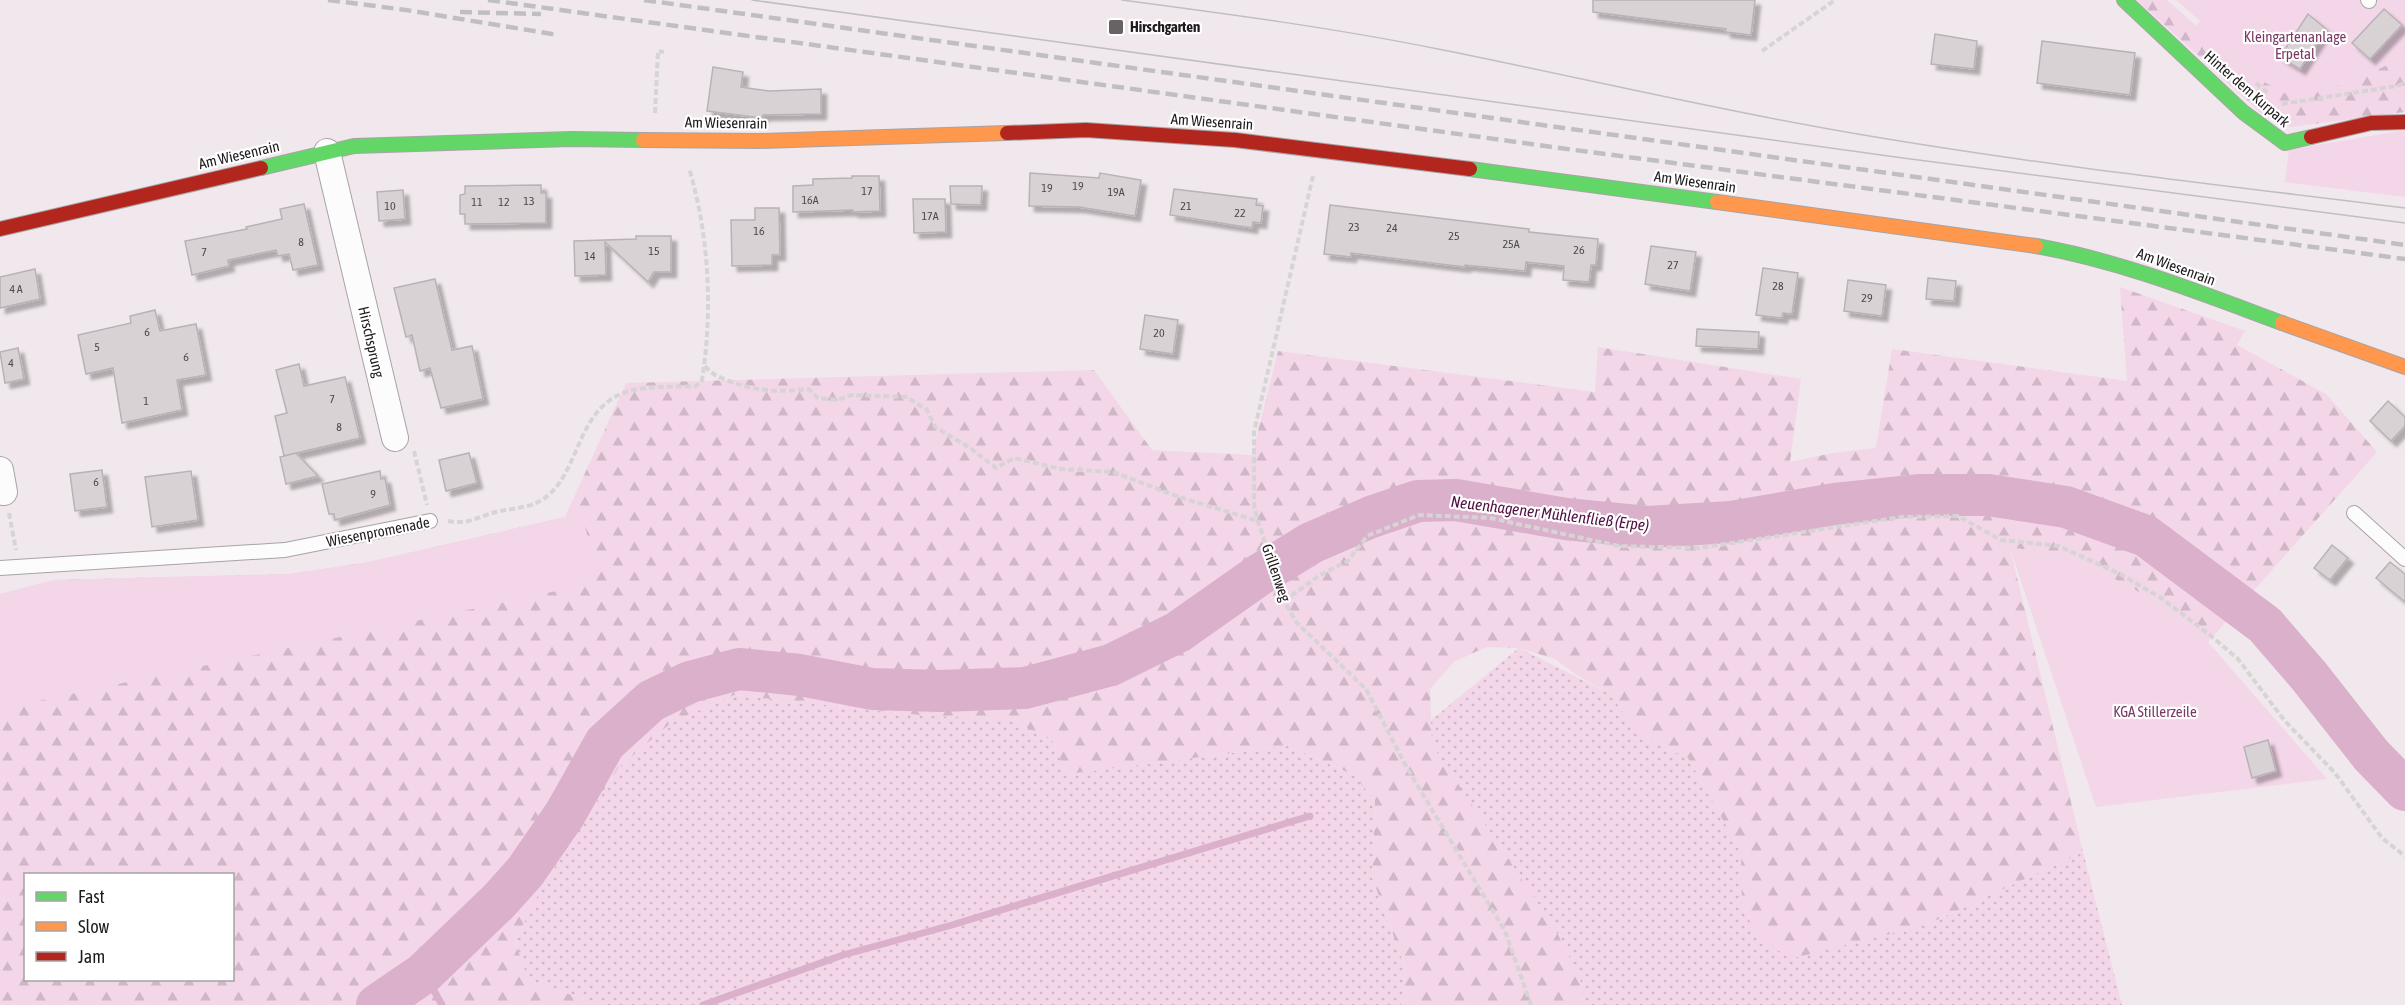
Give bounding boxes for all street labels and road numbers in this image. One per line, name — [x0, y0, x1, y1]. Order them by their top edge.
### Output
street label: Hinter dem Kurpark — [2201, 47, 2294, 131]
street label: Am Wiesenrain — [1170, 110, 1254, 133]
street label: Am Wiesenrain — [685, 113, 767, 132]
street label: Am Wiesenrain — [197, 137, 281, 172]
street label: Am Wiesenrain — [1653, 167, 1737, 196]
street label: Am Wiesenrain — [2134, 244, 2218, 289]
street label: Hirschsprung — [355, 305, 388, 380]
street label: Wiesenpromenade — [325, 513, 431, 550]
street label: Grillenweg — [1259, 542, 1294, 604]

